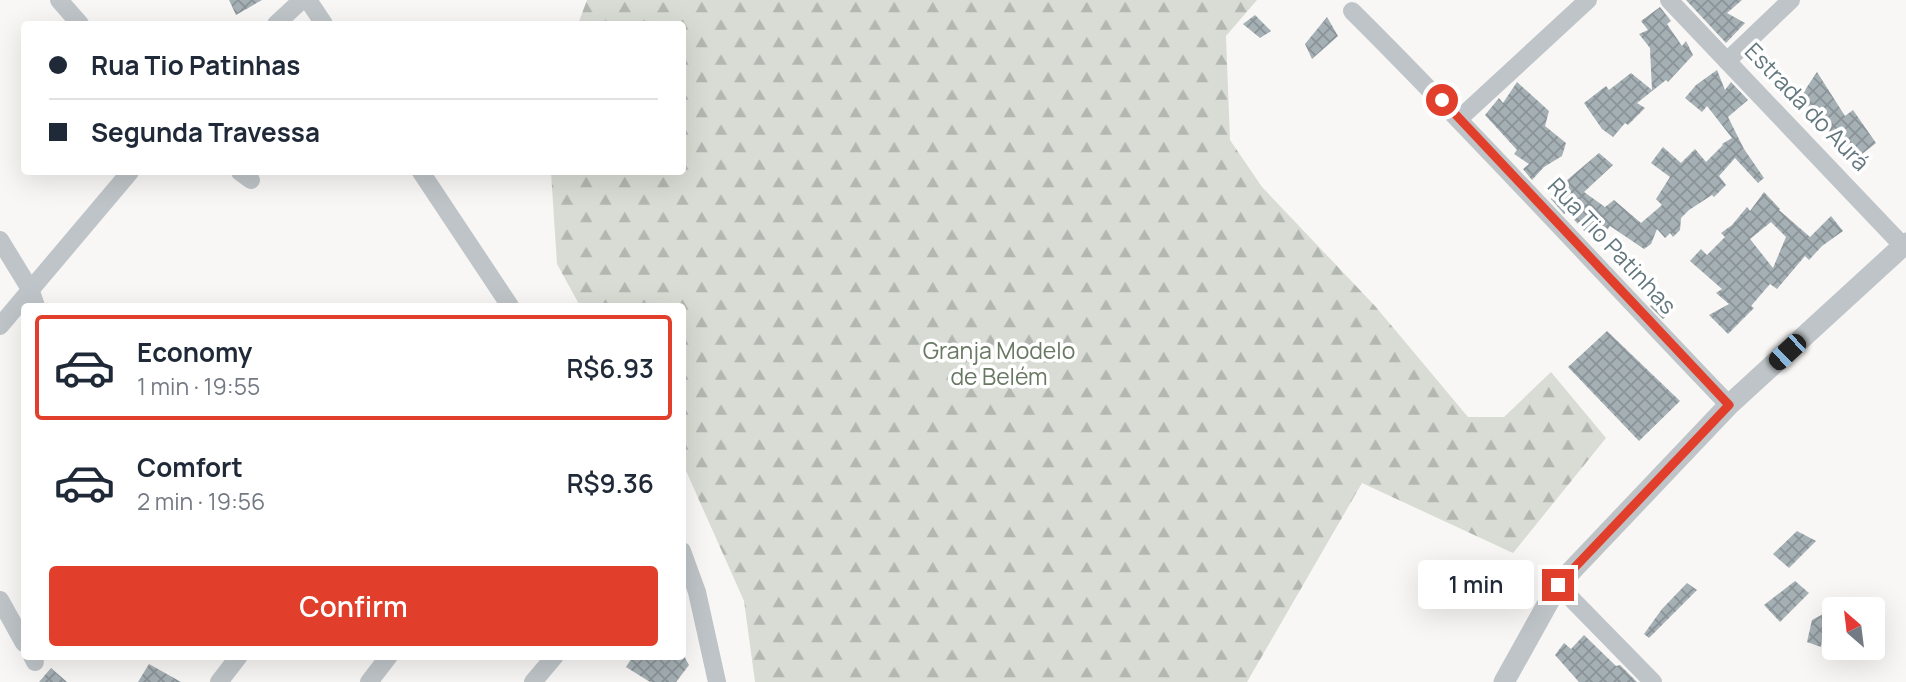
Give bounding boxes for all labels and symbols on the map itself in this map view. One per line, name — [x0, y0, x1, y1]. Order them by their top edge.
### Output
street label: Estrada do Aurá — [1738, 35, 1877, 177]
route start — [1426, 84, 1458, 116]
street label: Rua Tio Patinhas — [1541, 170, 1684, 320]
car — [1765, 330, 1810, 374]
park label: Granja Modelo de Belém — [923, 334, 1075, 392]
callout: 1 min — [1418, 560, 1534, 610]
route end — [1542, 569, 1574, 601]
north arrow — [1822, 597, 1885, 660]

